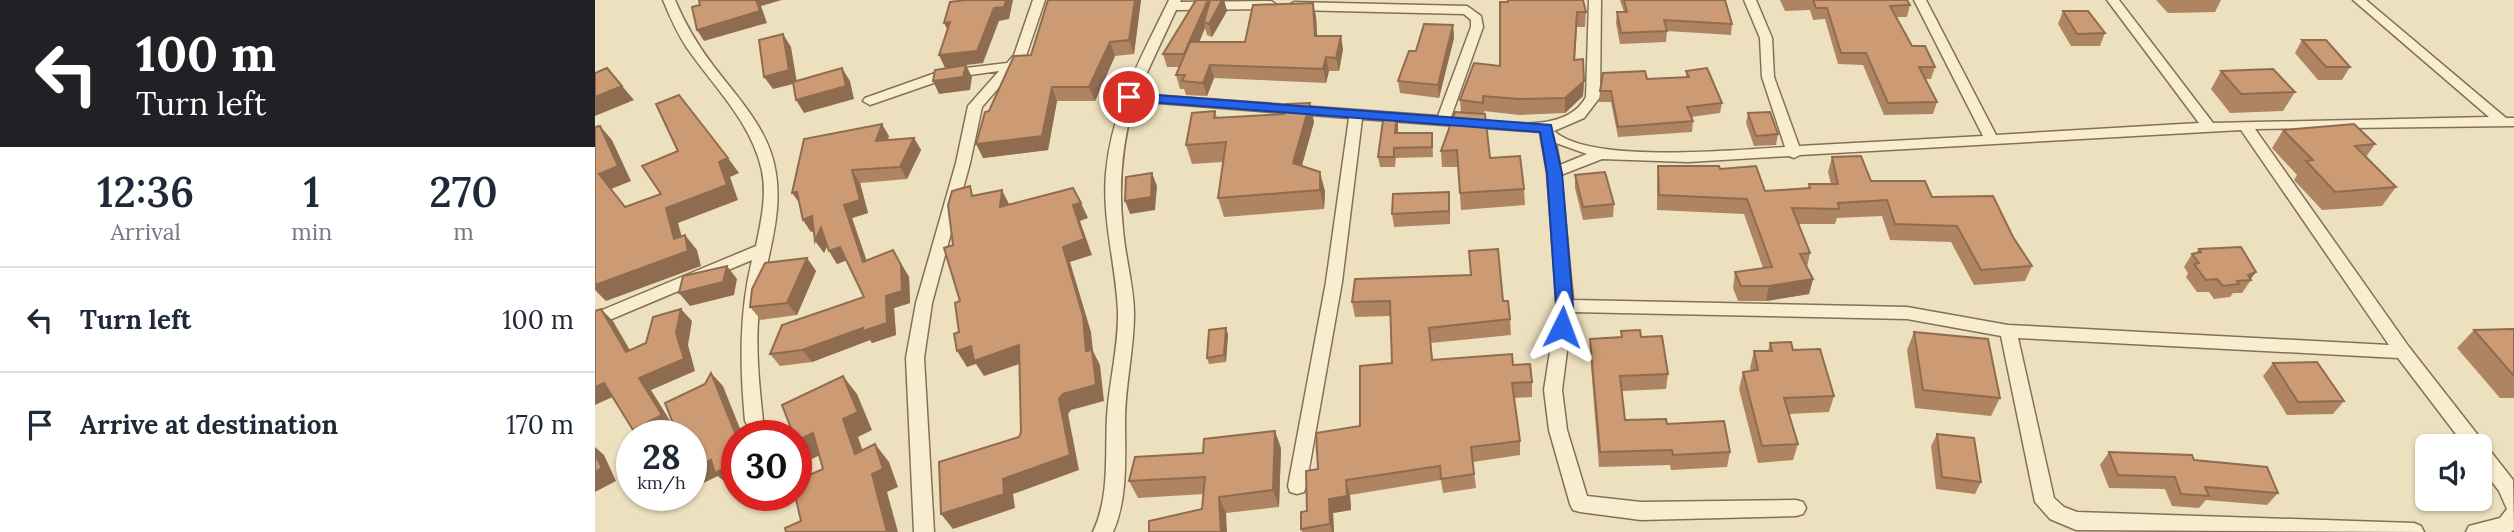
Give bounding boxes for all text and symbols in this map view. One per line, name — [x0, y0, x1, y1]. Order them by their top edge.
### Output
text: 100 m — [136, 22, 276, 84]
icon: left — [21, 28, 112, 119]
pin — [1099, 67, 1159, 127]
icon: arrive — [1110, 78, 1148, 116]
text: Turn left — [136, 83, 266, 124]
text: 12:36 — [97, 165, 194, 219]
text: 1 — [304, 165, 320, 219]
text: 270 — [429, 165, 498, 219]
text: Arrival — [110, 217, 181, 246]
text: min — [291, 217, 332, 246]
text: m — [453, 217, 474, 246]
position arrow — [1525, 290, 1599, 364]
icon: left — [21, 301, 59, 339]
text: Turn left — [80, 303, 191, 336]
text: 100 m — [502, 303, 574, 336]
icon: arrive — [21, 406, 59, 444]
text: Arrive at destination — [80, 408, 338, 441]
text: 170 m — [506, 408, 574, 441]
speed limit sign: 30 — [721, 420, 812, 511]
text: 28 — [642, 434, 681, 479]
map controls — [2415, 434, 2492, 511]
button: sound — [2415, 434, 2492, 511]
text: km/h — [637, 471, 686, 494]

